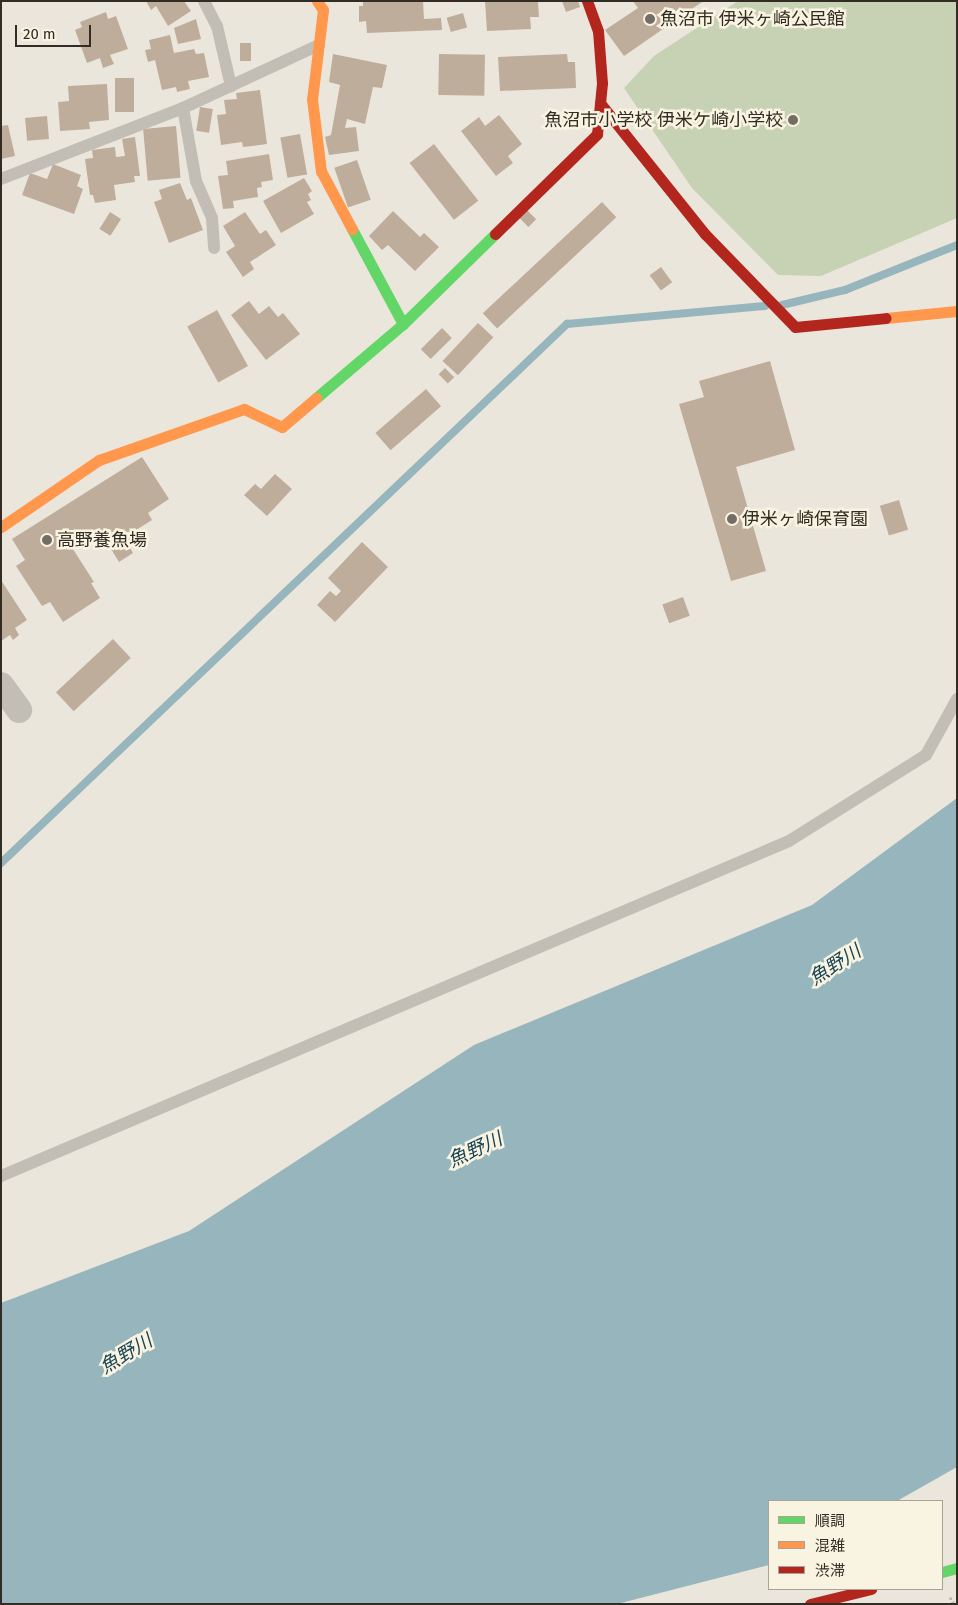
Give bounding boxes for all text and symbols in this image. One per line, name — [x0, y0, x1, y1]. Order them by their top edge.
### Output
place label: 魚沼市 伊米ヶ崎公民館 — [660, 8, 845, 30]
marker: 魚沼市 伊米ヶ崎公民館 — [644, 13, 656, 25]
scale bar — [18, 15, 94, 47]
text: 20 m — [23, 25, 56, 43]
place label: 魚沼市小学校 伊米ケ崎小学校 — [544, 109, 783, 131]
marker: 魚沼市小学校 伊米ケ崎小学校 — [787, 114, 799, 126]
place label: 伊米ヶ崎保育園 — [742, 508, 868, 530]
marker: 伊米ヶ崎保育園 — [726, 513, 738, 525]
place label: 高野養魚場 — [57, 529, 147, 551]
marker: 高野養魚場 — [41, 534, 53, 546]
water label: 魚野川 — [805, 940, 865, 990]
water label: 魚野川 — [444, 1128, 506, 1172]
water label: 魚野川 — [96, 1330, 156, 1378]
legend — [768, 1500, 943, 1590]
text: 順調 — [815, 1512, 845, 1530]
text: 混雑 — [815, 1537, 845, 1555]
text: 渋滞 — [815, 1562, 845, 1580]

